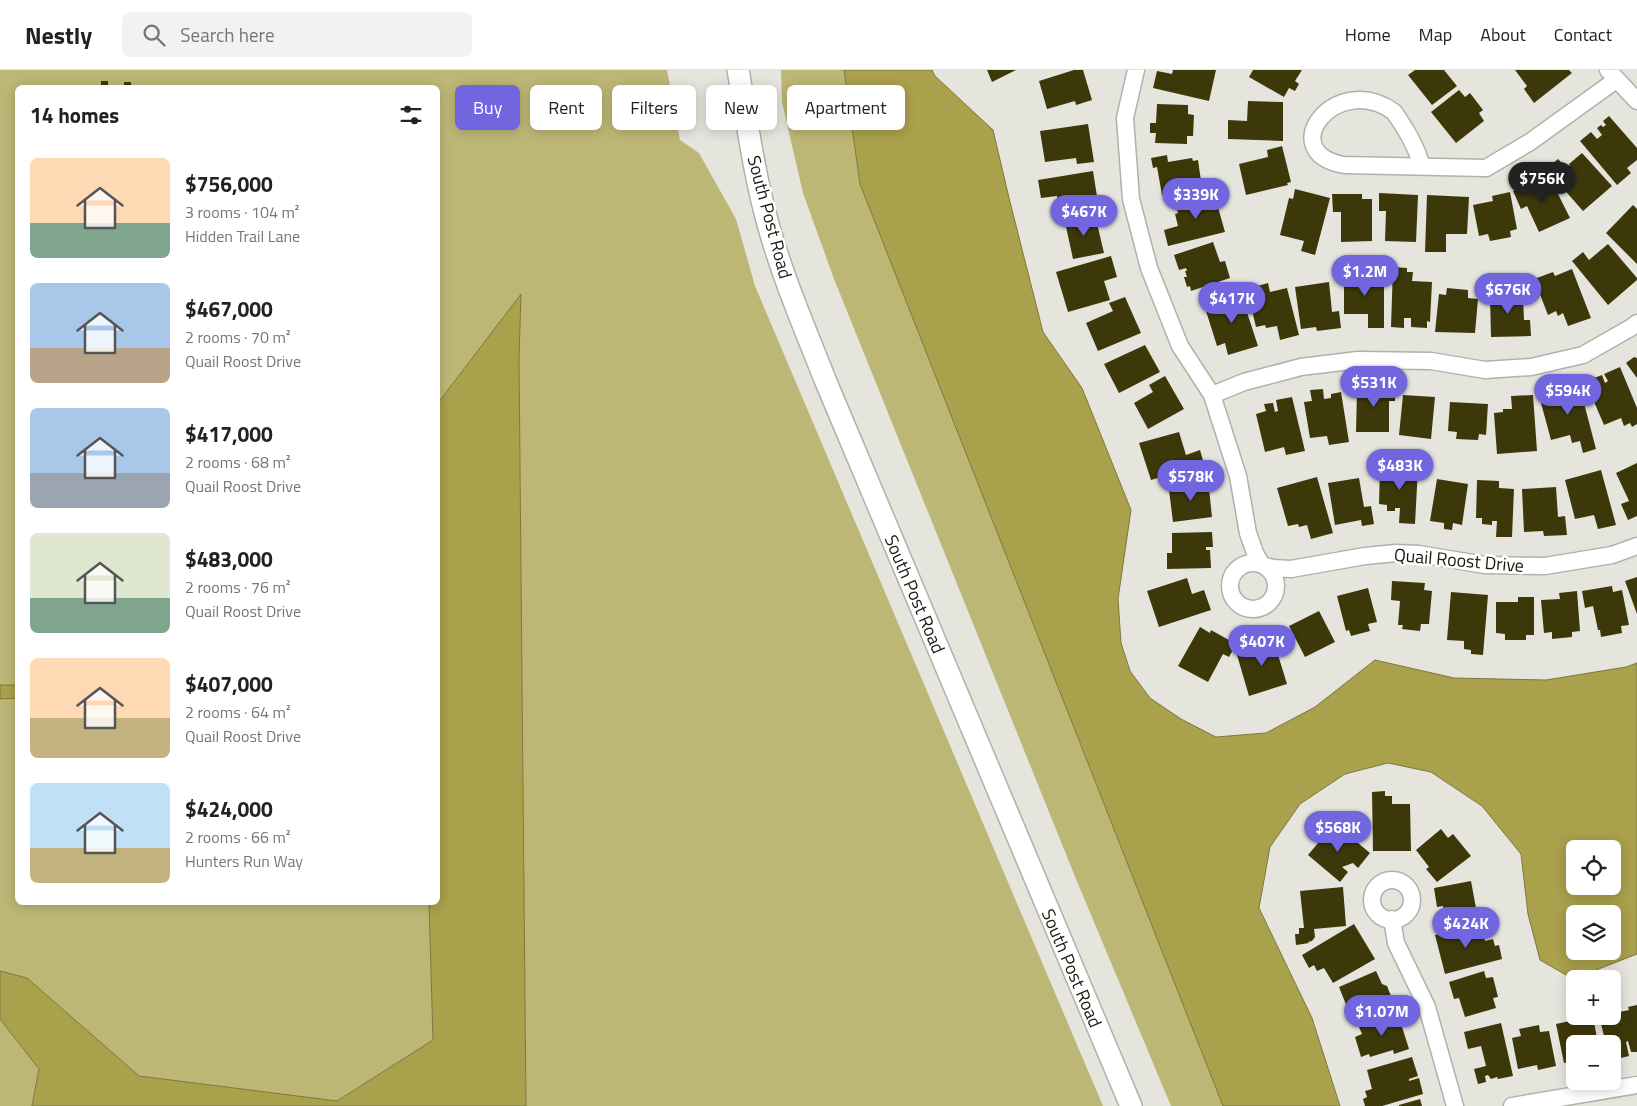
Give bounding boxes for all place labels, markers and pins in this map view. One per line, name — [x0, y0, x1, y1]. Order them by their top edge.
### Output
pin: $756K — [1507, 162, 1577, 204]
pin: $339K — [1161, 178, 1231, 220]
pin: $467K — [1049, 194, 1119, 237]
pin: $1.2M — [1330, 254, 1400, 297]
pin: $676K — [1473, 272, 1543, 315]
pin: $417K — [1197, 282, 1267, 324]
pin: $531K — [1339, 366, 1409, 408]
pin: $594K — [1533, 374, 1603, 416]
pin: $483K — [1365, 448, 1435, 491]
pin: $578K — [1156, 460, 1226, 502]
pin: $407K — [1227, 624, 1297, 667]
pin: $568K — [1303, 810, 1373, 853]
pin: $424K — [1431, 906, 1501, 949]
pin: $1.07M — [1341, 994, 1423, 1037]

